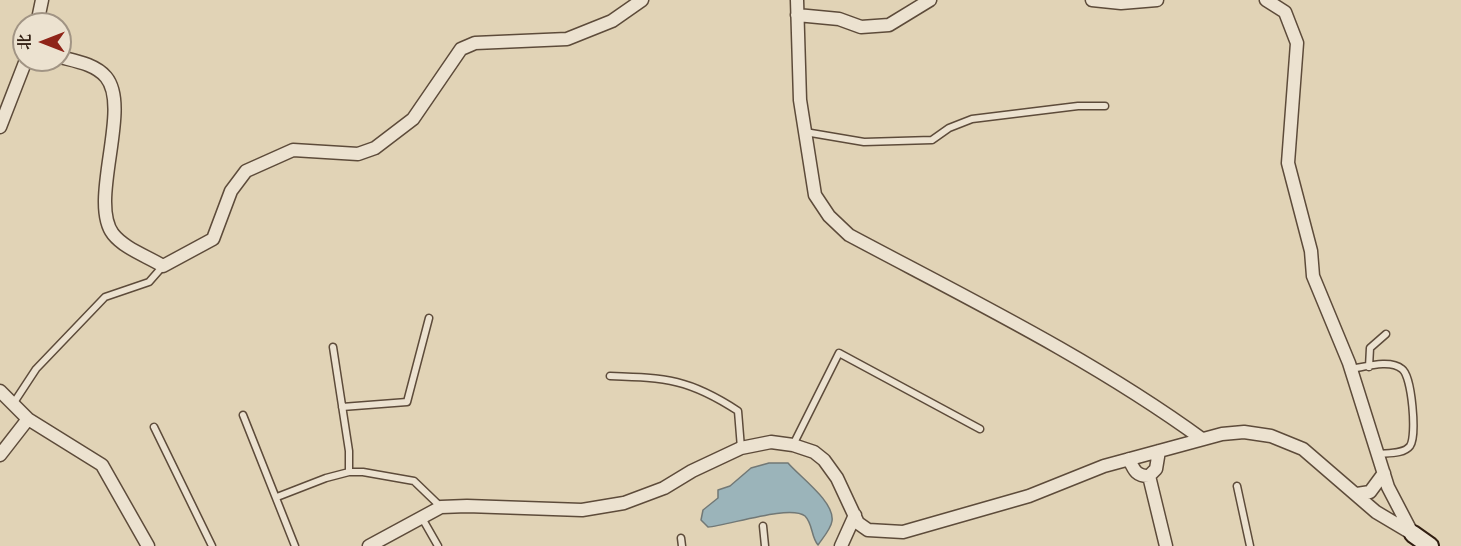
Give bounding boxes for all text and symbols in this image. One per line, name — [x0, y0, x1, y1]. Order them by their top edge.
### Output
north arrow — [12, 12, 72, 72]
text: 北 — [16, 34, 36, 50]

